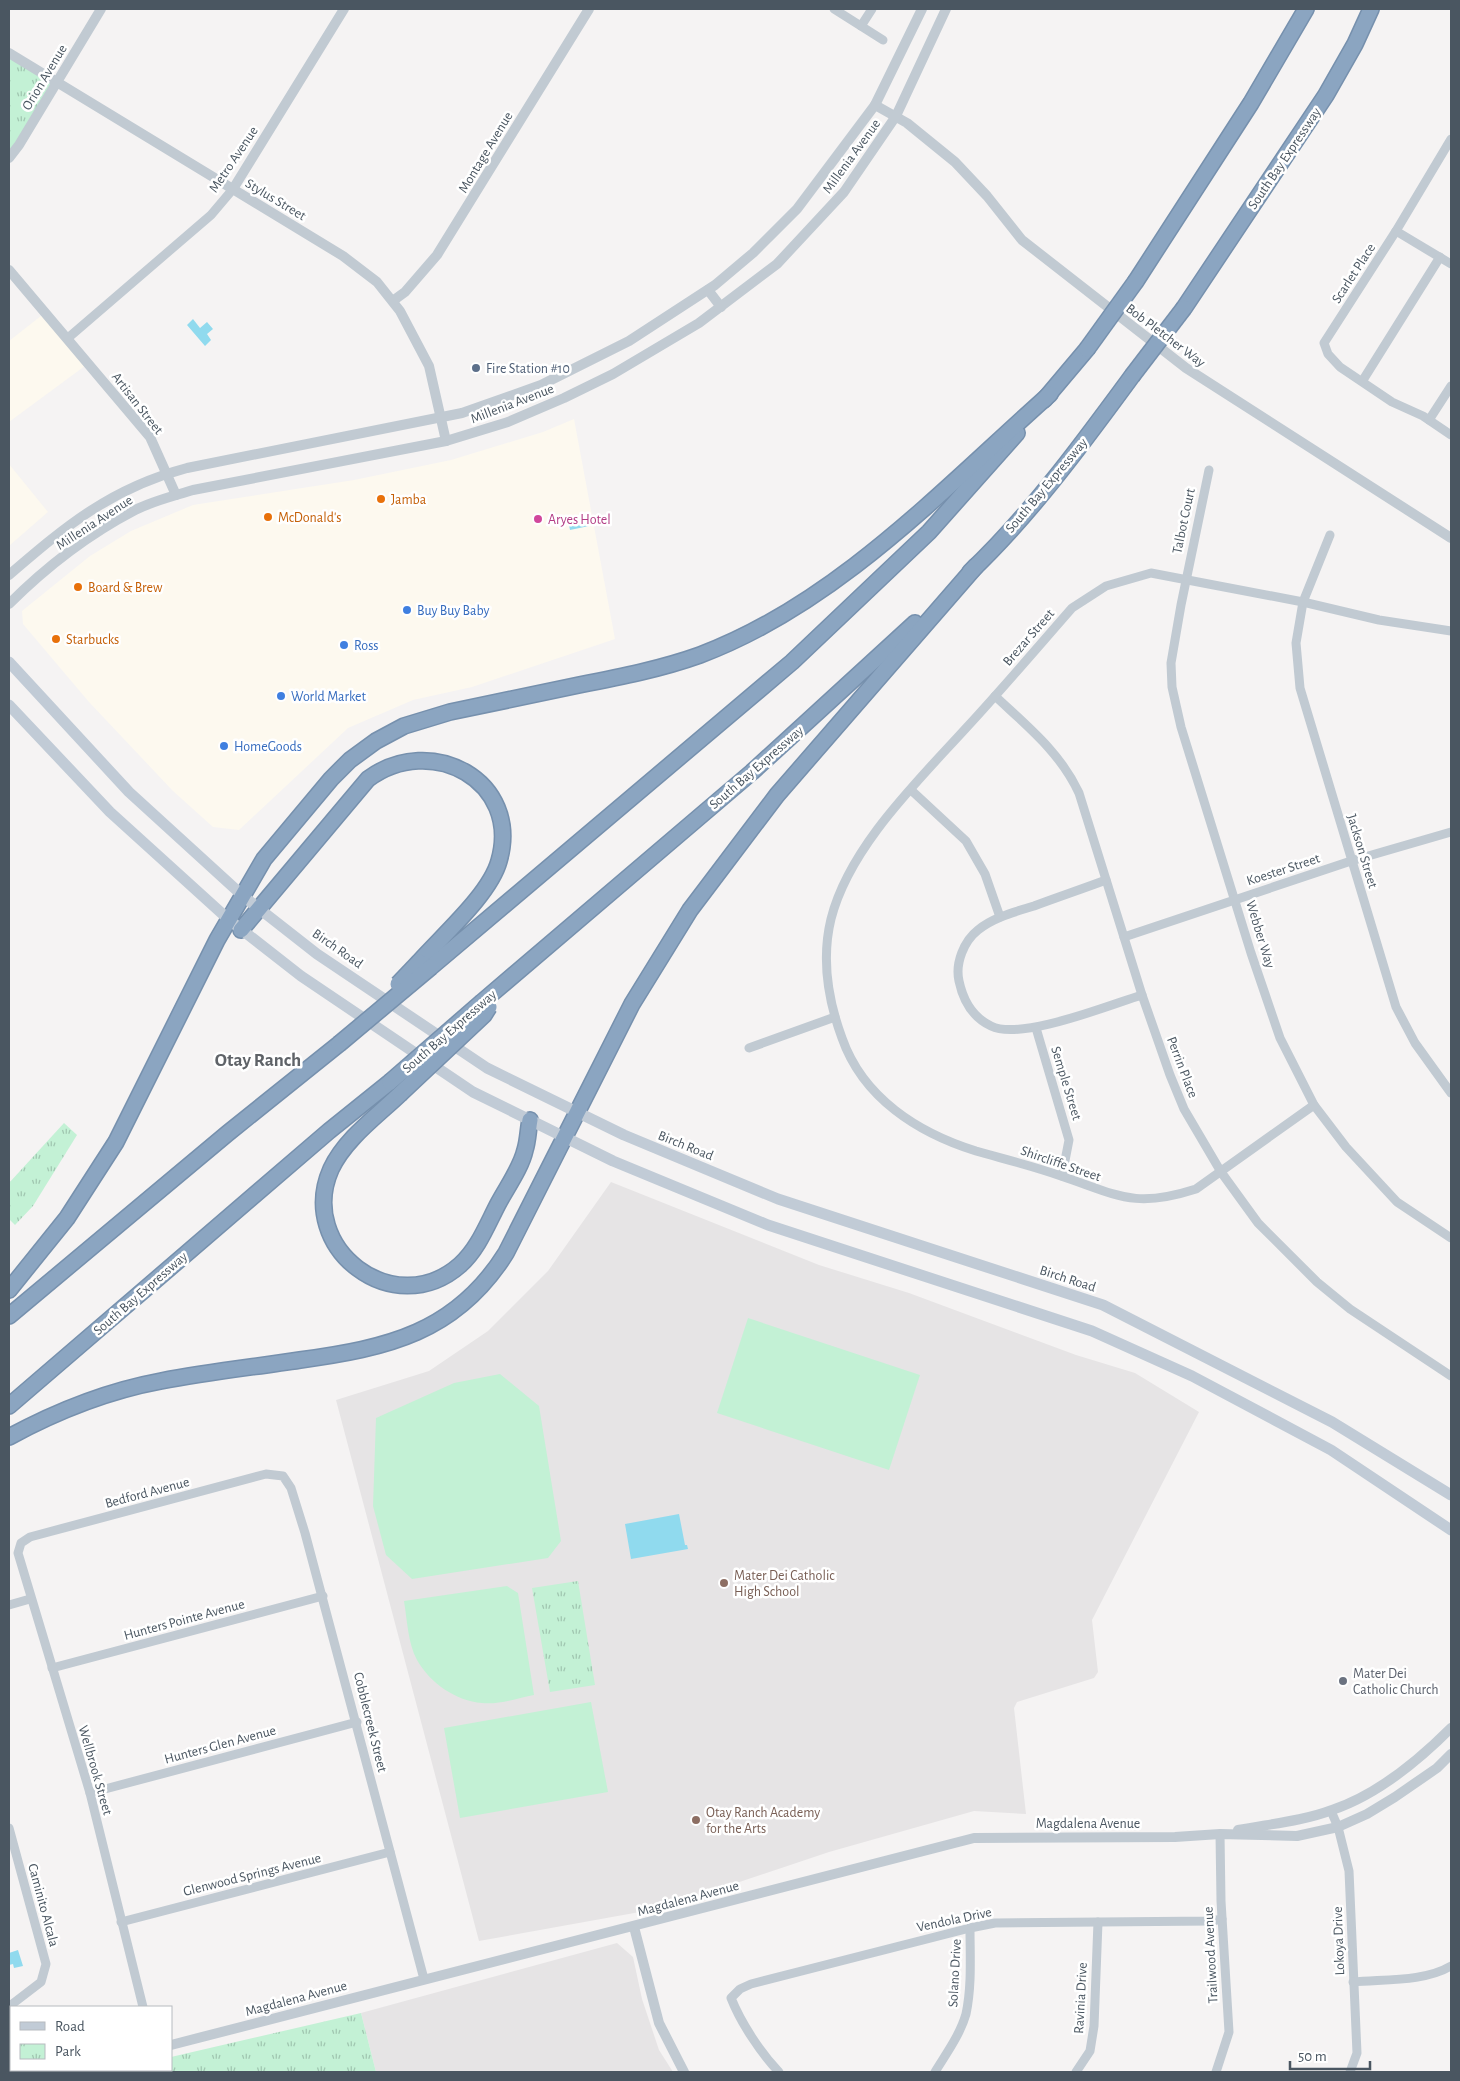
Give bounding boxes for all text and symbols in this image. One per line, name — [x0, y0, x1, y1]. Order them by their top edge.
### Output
street label: Orion Avenue — [20, 42, 70, 113]
street label: South Bay Expressway — [1246, 105, 1324, 212]
street label: Montage Avenue — [456, 109, 516, 196]
street label: Millenia Avenue — [820, 117, 883, 196]
street label: Metro Avenue — [207, 124, 261, 195]
street label: Stylus Street — [243, 176, 309, 224]
street label: Scarlet Place — [1329, 241, 1378, 306]
street label: Bob Pletcher Way — [1123, 302, 1208, 370]
marker: Fire Station #10 — [470, 362, 482, 374]
place label: Fire Station #10 — [486, 362, 570, 376]
street label: Artisan Street — [109, 370, 166, 438]
street label: Millenia Avenue — [469, 382, 556, 426]
street label: South Bay Expressway — [1003, 436, 1090, 536]
street label: Talbot Court — [1170, 487, 1198, 555]
street label: Millenia Avenue — [54, 493, 135, 553]
marker: Jamba — [375, 493, 387, 505]
place label: Jamba — [391, 493, 427, 507]
marker: McDonald's — [262, 511, 274, 523]
place label: McDonald's — [278, 511, 341, 525]
marker: Aryes Hotel — [532, 513, 544, 525]
place label: Aryes Hotel — [548, 513, 611, 527]
marker: Board & Brew — [72, 581, 84, 593]
place label: Board & Brew — [88, 581, 163, 595]
marker: Buy Buy Baby — [401, 604, 413, 616]
place label: Buy Buy Baby — [417, 604, 490, 618]
street label: Brezar Street — [1000, 606, 1057, 669]
marker: Starbucks — [50, 633, 62, 645]
place label: Starbucks — [66, 633, 119, 647]
marker: Ross — [338, 639, 350, 651]
place label: Ross — [354, 639, 379, 653]
marker: World Market — [275, 690, 287, 702]
place label: World Market — [291, 690, 367, 704]
street label: South Bay Expressway — [707, 723, 806, 812]
marker: HomeGoods — [218, 740, 230, 752]
place label: HomeGoods — [234, 740, 302, 754]
street label: Jackson Street — [1344, 813, 1380, 891]
street label: Koester Street — [1245, 851, 1322, 888]
street label: Webber Way — [1243, 899, 1277, 970]
street label: Birch Road — [310, 926, 365, 971]
street label: South Bay Expressway — [400, 987, 499, 1076]
street label: Perrin Place — [1164, 1035, 1200, 1100]
street label: Semple Street — [1048, 1045, 1084, 1122]
district label: Otay Ranch — [215, 1051, 301, 1070]
street label: Birch Road — [656, 1129, 715, 1163]
street label: Shircliffe Street — [1019, 1144, 1103, 1184]
street label: South Bay Expressway — [91, 1249, 190, 1338]
street label: Birch Road — [1038, 1263, 1098, 1295]
street label: Bedford Avenue — [104, 1475, 191, 1511]
place label: Mater Dei Catholic High School — [734, 1569, 835, 1599]
marker: Mater Dei Catholic High School — [718, 1577, 730, 1589]
street label: Hunters Pointe Avenue — [122, 1597, 246, 1643]
place label: Mater Dei Catholic Church — [1353, 1667, 1439, 1697]
street label: Cobblecreek Street — [351, 1671, 389, 1774]
marker: Mater Dei Catholic Church — [1337, 1675, 1349, 1687]
street label: Hunters Glen Avenue — [163, 1723, 278, 1767]
street label: Wellbrook Street — [76, 1724, 115, 1817]
place label: Otay Ranch Academy for the Arts — [706, 1806, 820, 1836]
marker: Otay Ranch Academy for the Arts — [690, 1814, 702, 1826]
street label: Magdalena Avenue — [1036, 1817, 1140, 1831]
street label: Glenwood Springs Avenue — [182, 1851, 323, 1899]
street label: Caminito Alcala — [25, 1862, 61, 1949]
street label: Magdalena Avenue — [636, 1879, 741, 1919]
street label: Vendola Drive — [915, 1905, 993, 1935]
street label: Trailwood Avenue — [1201, 1906, 1221, 2004]
street label: Lokoya Drive — [1331, 1906, 1347, 1976]
street label: Solano Drive — [946, 1938, 964, 2008]
street label: Ravinia Drive — [1072, 1962, 1090, 2034]
street label: Magdalena Avenue — [244, 1979, 349, 2019]
legend — [10, 2006, 172, 2071]
text: Road — [55, 2019, 85, 2034]
scale bar — [1290, 2038, 1370, 2070]
text: Park — [55, 2044, 81, 2059]
text: 50 m — [1298, 2049, 1327, 2064]

